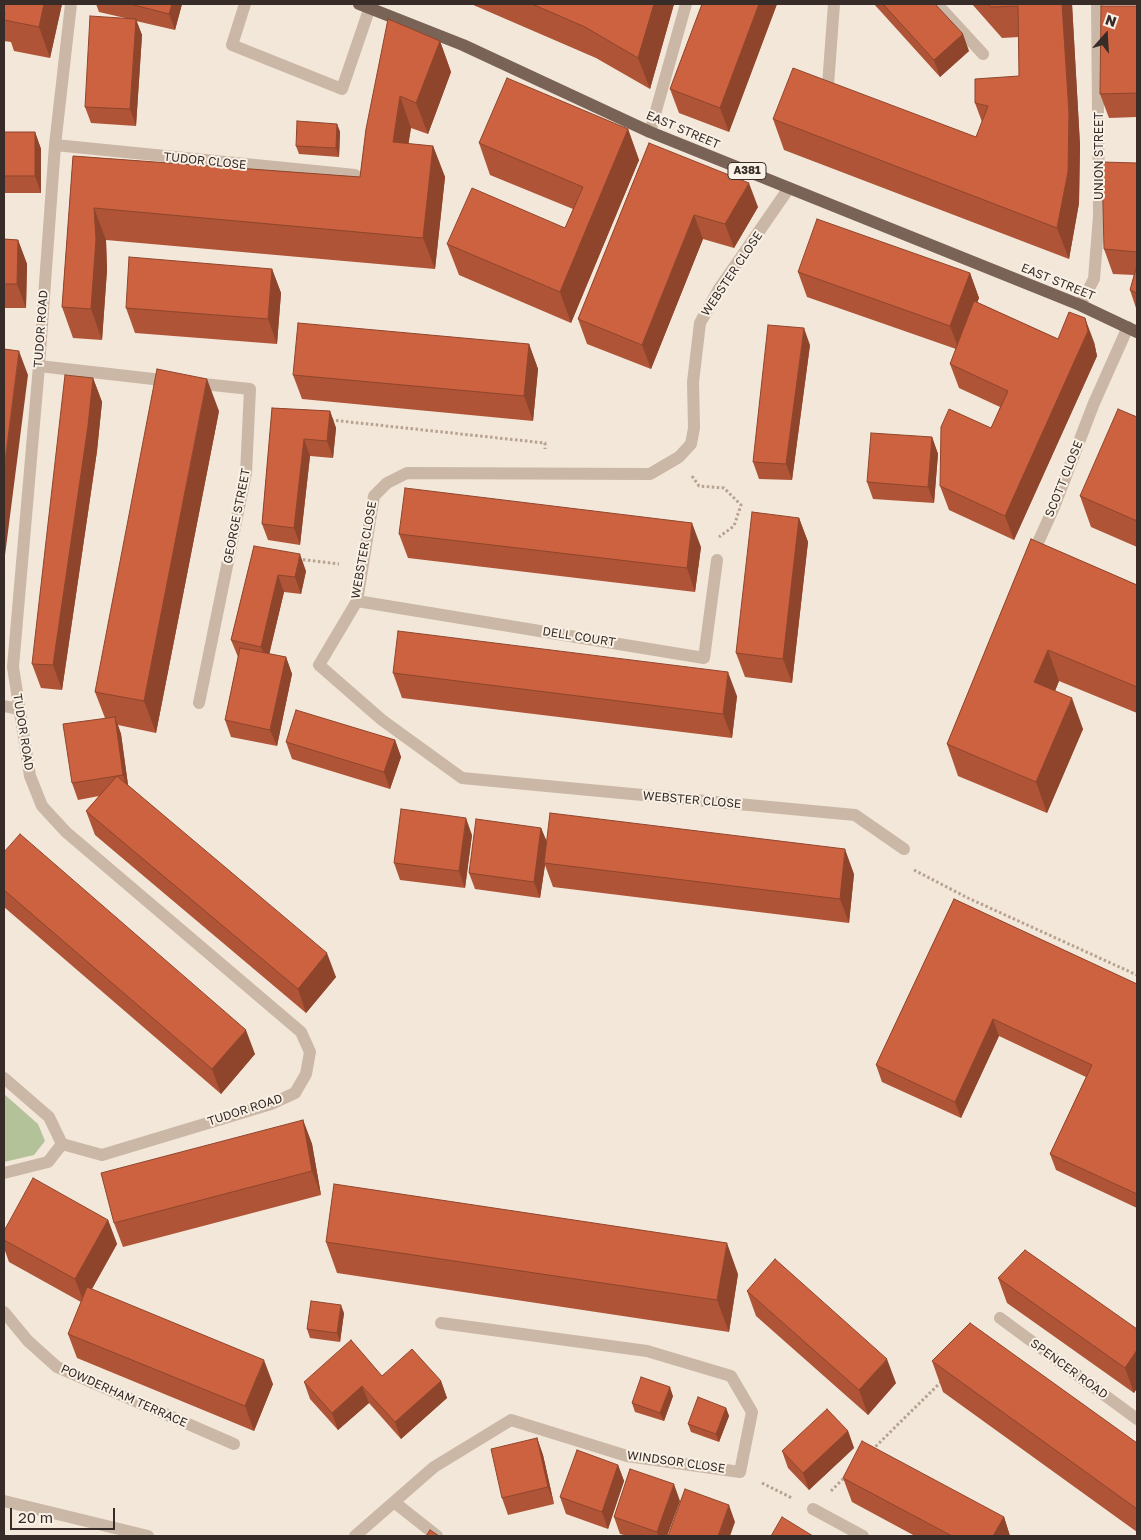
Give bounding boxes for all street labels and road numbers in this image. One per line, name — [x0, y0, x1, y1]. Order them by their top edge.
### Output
street label: EAST STREET — [644, 108, 722, 152]
street label: UNION STREET — [1092, 112, 1106, 200]
street label: TUDOR CLOSE — [163, 149, 247, 173]
road number: A381 — [728, 162, 766, 180]
street label: WEBSTER CLOSE — [698, 229, 766, 319]
street label: EAST STREET — [1019, 261, 1097, 303]
street label: TUDOR ROAD — [31, 290, 51, 368]
street label: SCOTT CLOSE — [1042, 439, 1086, 519]
street label: GEORGE STREET — [221, 467, 253, 565]
street label: WEBSTER CLOSE — [348, 500, 380, 600]
street label: DELL COURT — [541, 624, 617, 650]
street label: TUDOR ROAD — [10, 692, 36, 772]
street label: WEBSTER CLOSE — [642, 789, 742, 811]
street label: TUDOR ROAD — [206, 1091, 284, 1129]
street label: SPENCER ROAD — [1028, 1336, 1110, 1402]
street label: POWDERHAM TERRACE — [59, 1362, 189, 1430]
street label: WINDSOR CLOSE — [626, 1448, 726, 1476]

